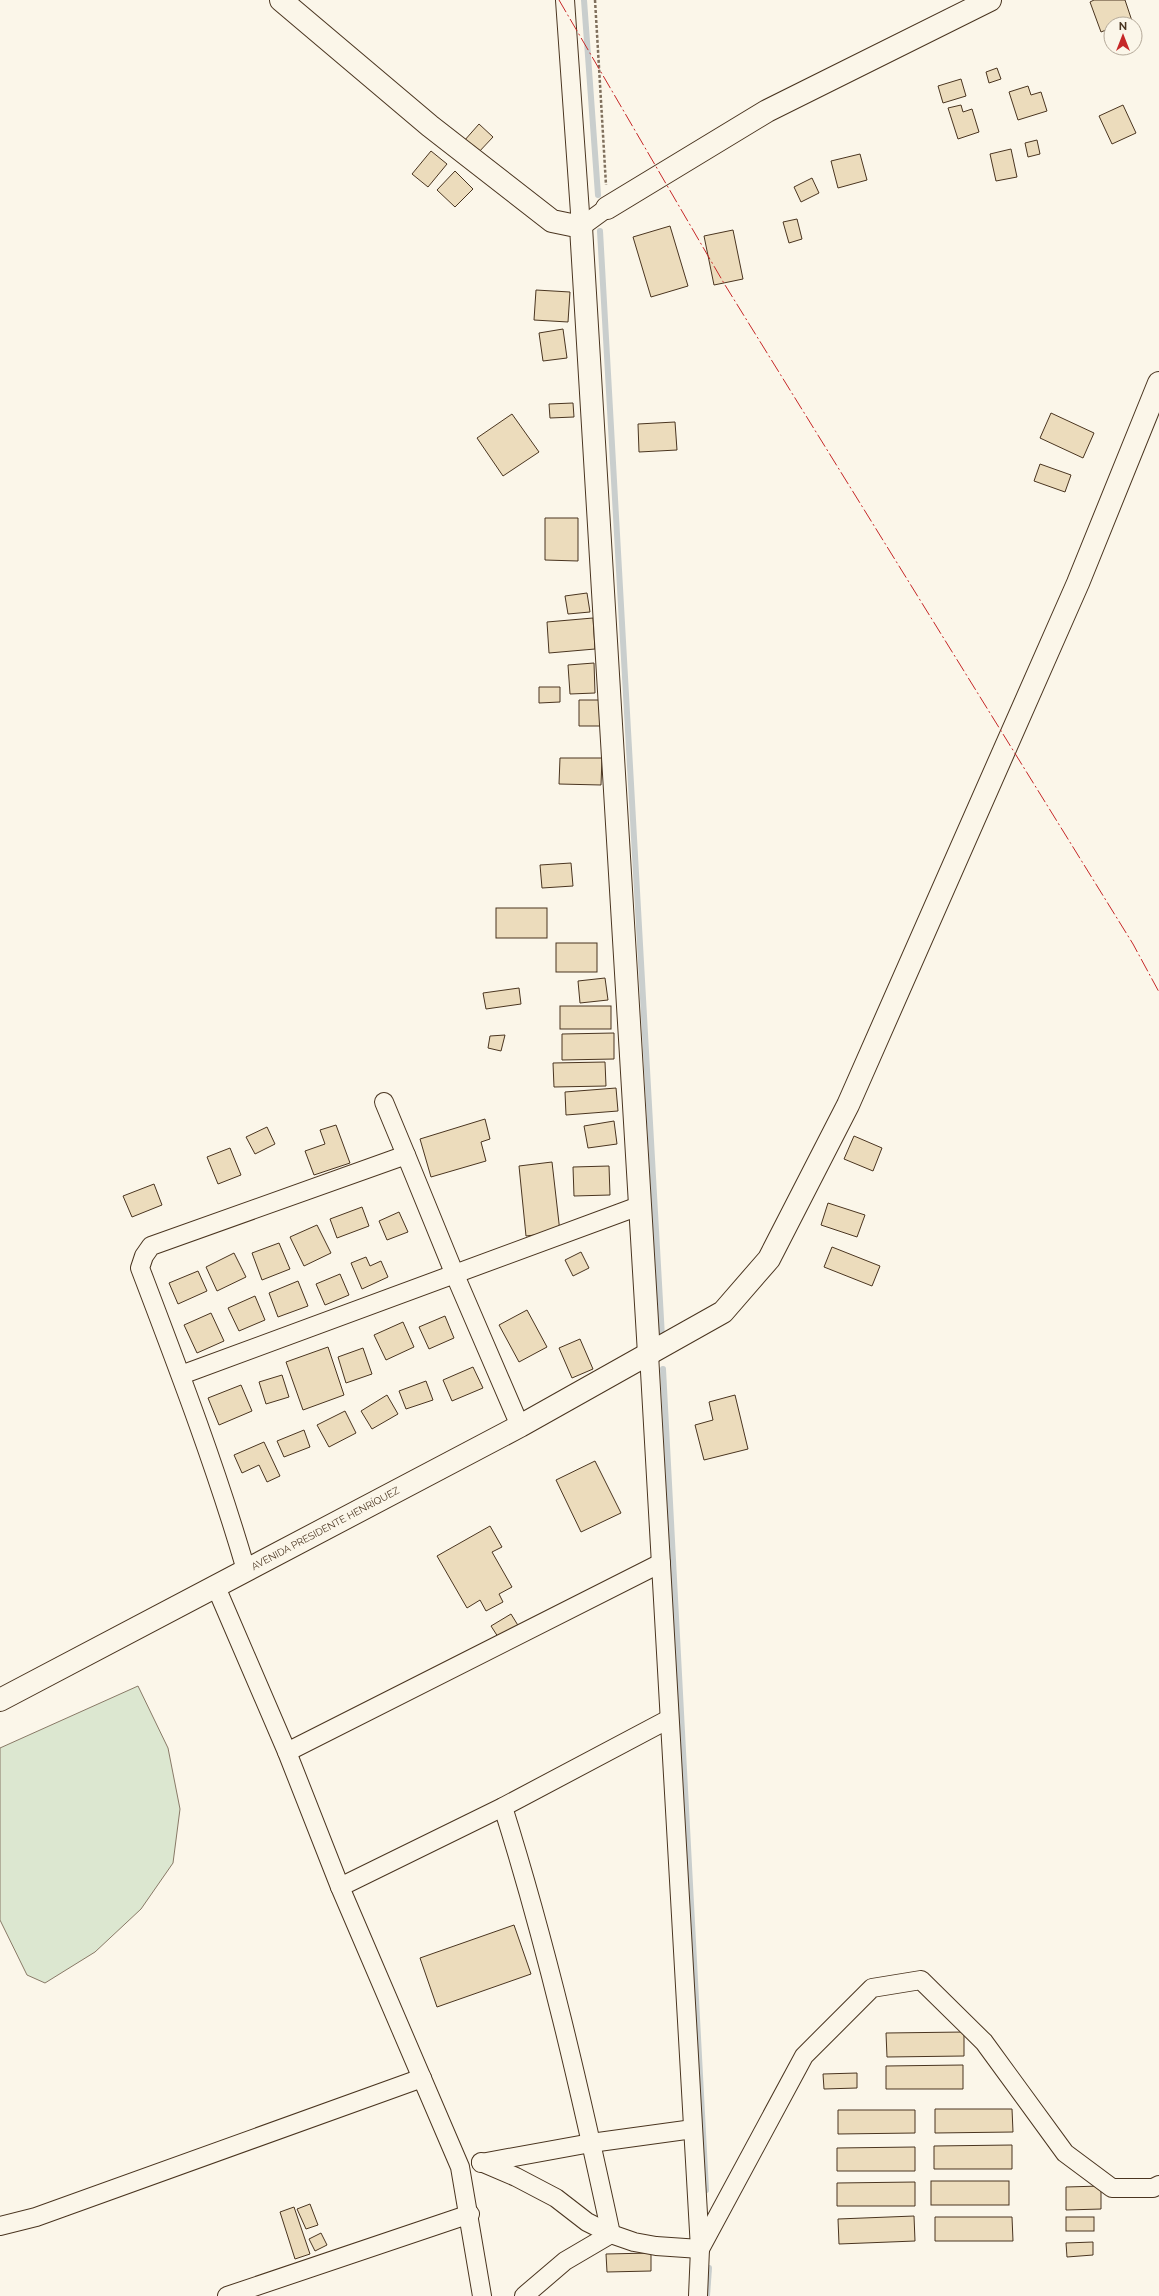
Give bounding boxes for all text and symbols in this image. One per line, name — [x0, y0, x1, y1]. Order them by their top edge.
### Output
north arrow — [1103, 16, 1143, 56]
text: N — [1119, 20, 1127, 33]
street label: AVENIDA PRESIDENTE HENRÍQUEZ — [249, 1485, 401, 1572]

